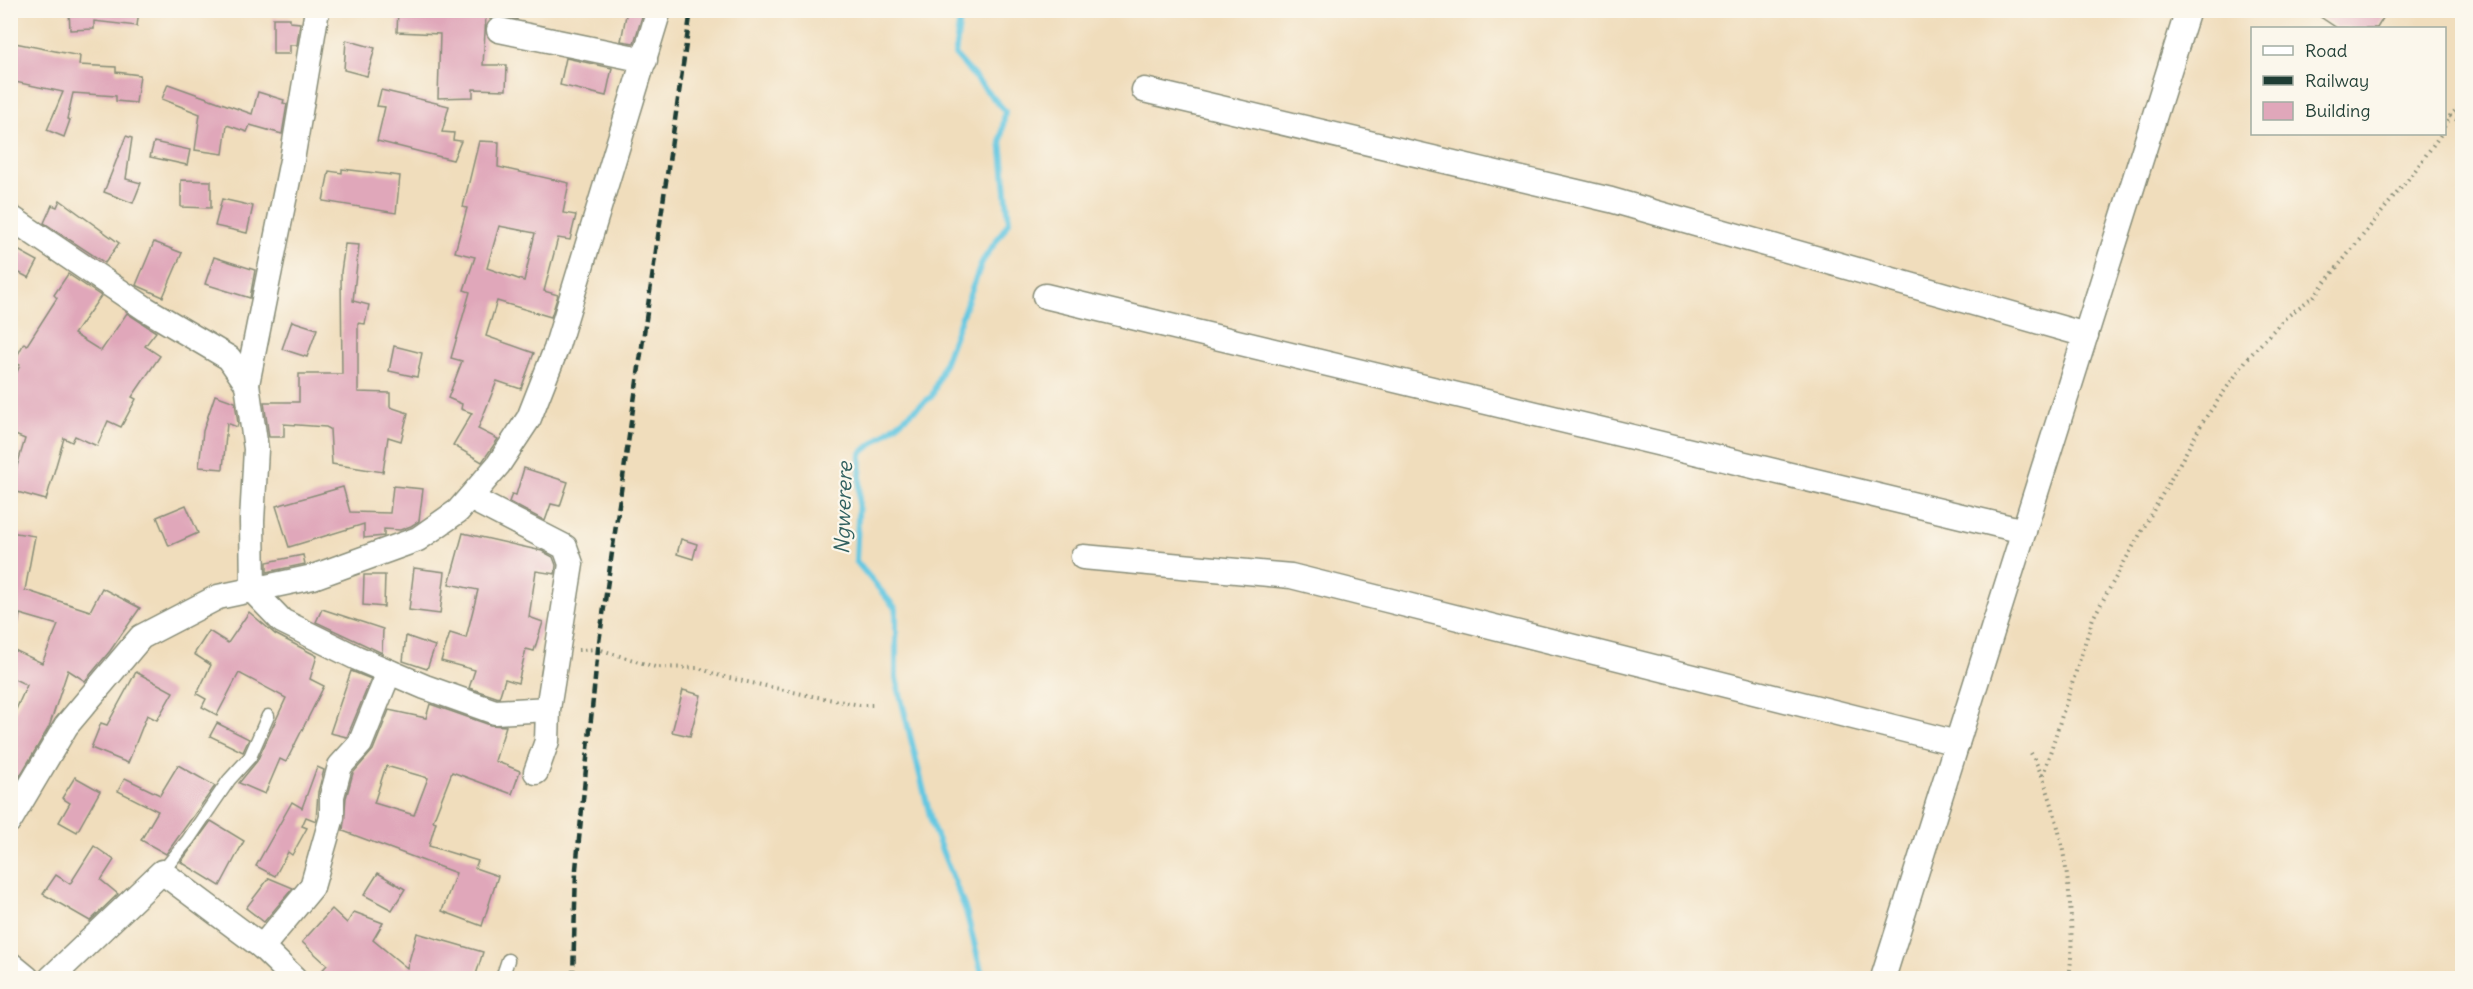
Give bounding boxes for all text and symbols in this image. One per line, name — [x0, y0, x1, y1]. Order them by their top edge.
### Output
legend — [2251, 27, 2446, 135]
text: Road — [2305, 39, 2348, 62]
text: Railway — [2305, 69, 2369, 92]
text: Building — [2305, 99, 2370, 122]
water label: Ngwerere — [828, 460, 858, 555]

